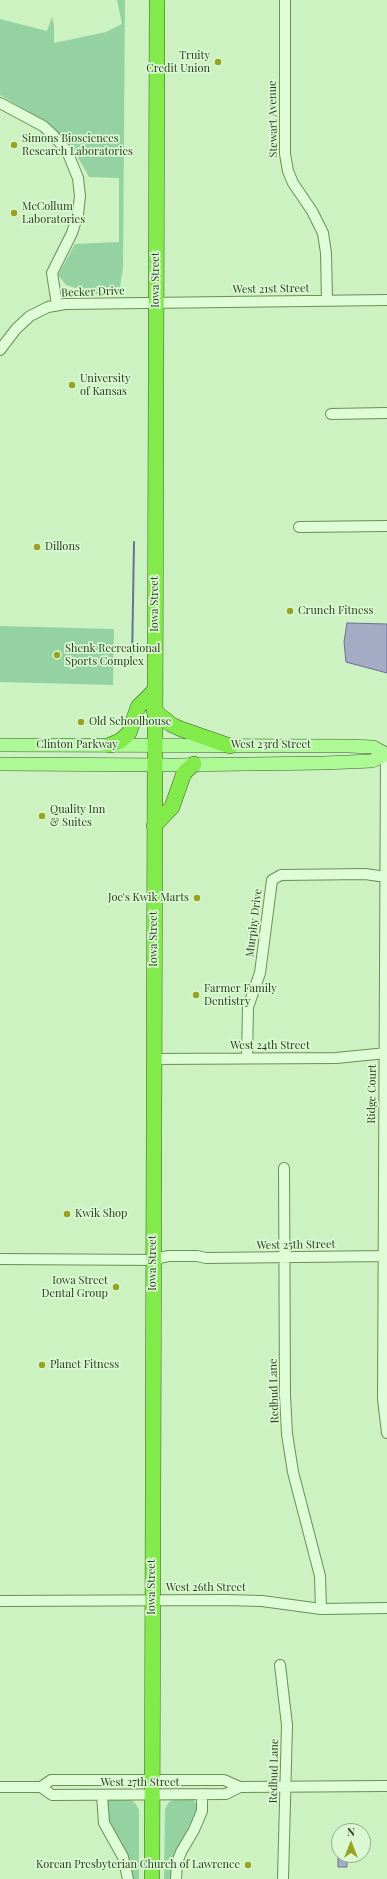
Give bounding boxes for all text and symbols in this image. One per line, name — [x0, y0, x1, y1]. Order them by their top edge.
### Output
place label: Truity Credit Union — [146, 49, 210, 75]
marker: Truity Credit Union — [213, 57, 223, 67]
street label: Stewart Avenue — [266, 80, 280, 158]
place label: Simons Biosciences Research Laboratories — [22, 132, 133, 158]
marker: Simons Biosciences Research Laboratories — [9, 140, 19, 150]
place label: McCollum Laboratories — [22, 200, 85, 226]
marker: McCollum Laboratories — [9, 208, 19, 218]
street label: Iowa Street — [149, 252, 163, 308]
street label: West 21st Street — [233, 282, 309, 296]
street label: Becker Drive — [61, 284, 125, 300]
place label: University of Kansas — [80, 372, 130, 398]
marker: University of Kansas — [67, 380, 77, 390]
place label: Dillons — [45, 540, 80, 554]
marker: Dillons — [32, 542, 42, 552]
street label: Iowa Street — [148, 576, 162, 632]
place label: Crunch Fitness — [298, 604, 373, 618]
marker: Crunch Fitness — [285, 606, 295, 616]
place label: Shenk Recreational Sports Complex — [65, 642, 160, 668]
marker: Shenk Recreational Sports Complex — [52, 650, 62, 660]
place label: Old Schoolhouse — [89, 715, 171, 729]
marker: Old Schoolhouse — [76, 717, 86, 727]
street label: Clinton Parkway — [36, 738, 118, 752]
street label: West 23rd Street — [231, 738, 311, 752]
place label: Quality Inn & Suites — [50, 803, 105, 829]
marker: Quality Inn & Suites — [37, 811, 47, 821]
street label: Murphy Drive — [243, 888, 265, 958]
place label: Joe's Kwik Marts — [108, 891, 189, 905]
marker: Joe's Kwik Marts — [192, 893, 202, 903]
street label: Iowa Street — [147, 911, 161, 967]
place label: Farmer Family Dentistry — [204, 982, 277, 1008]
marker: Farmer Family Dentistry — [191, 990, 201, 1000]
street label: West 24th Street — [230, 1039, 310, 1053]
street label: Ridge Court — [365, 1064, 379, 1124]
place label: Kwik Shop — [75, 1207, 128, 1221]
marker: Kwik Shop — [62, 1209, 72, 1219]
street label: Iowa Street — [146, 1235, 160, 1291]
street label: West 25th Street — [256, 1238, 336, 1252]
place label: Iowa Street Dental Group — [41, 1274, 108, 1300]
marker: Iowa Street Dental Group — [111, 1282, 121, 1292]
place label: Planet Fitness — [50, 1358, 119, 1372]
street label: Redbud Lane — [266, 1358, 282, 1424]
marker: Planet Fitness — [37, 1360, 47, 1370]
street label: Iowa Street — [145, 1559, 159, 1615]
street label: West 26th Street — [166, 1581, 246, 1595]
street label: Redbud Lane — [267, 1738, 281, 1804]
street label: West 27th Street — [101, 1776, 179, 1790]
north arrow — [331, 1823, 371, 1863]
text: N — [347, 1824, 355, 1839]
place label: Korean Presbyterian Church of Lawrence — [36, 1858, 240, 1872]
marker: Korean Presbyterian Church of Lawrence — [243, 1860, 253, 1870]

